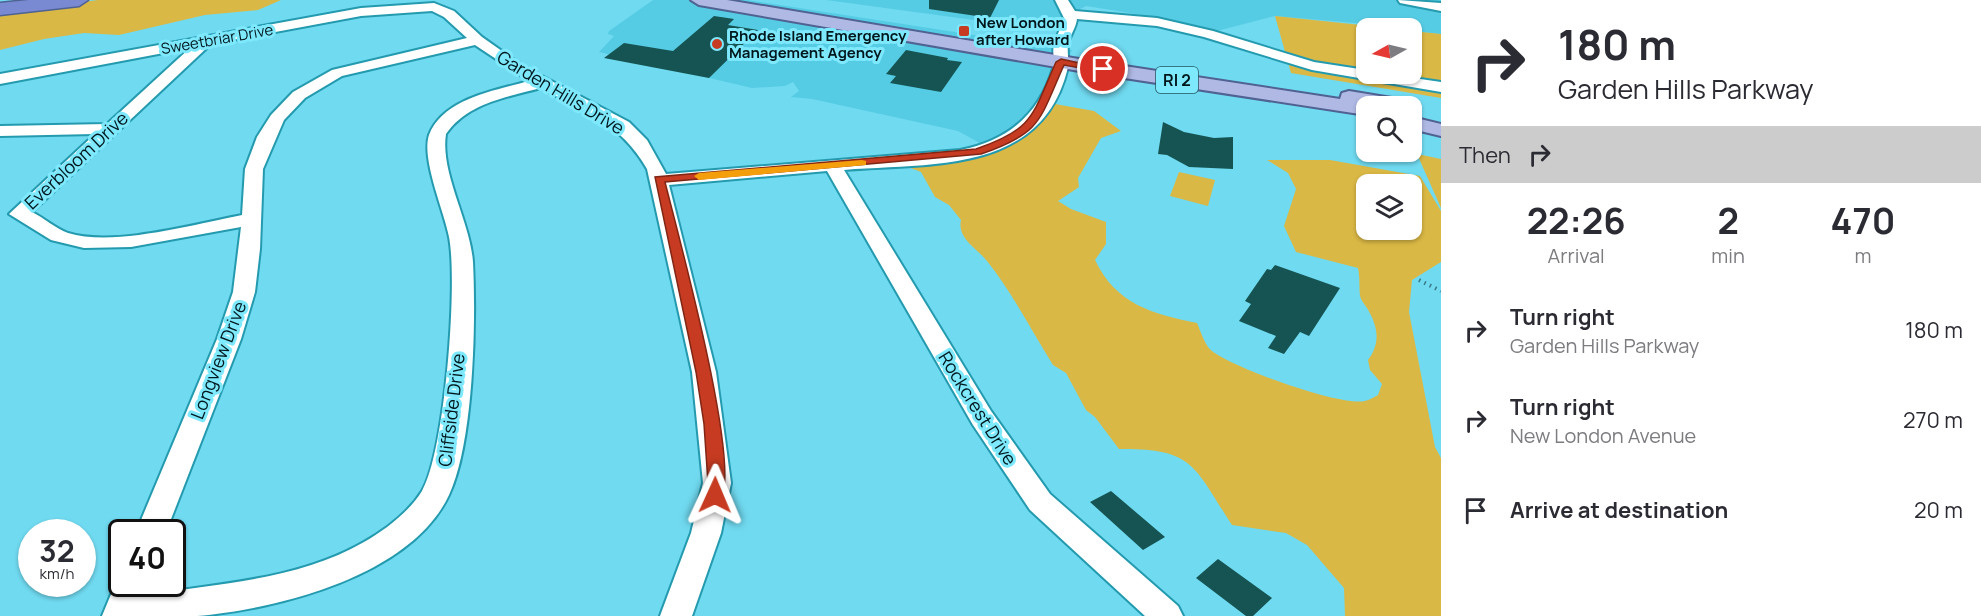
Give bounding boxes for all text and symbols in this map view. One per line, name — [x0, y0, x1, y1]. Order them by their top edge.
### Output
place label: New London after Howard — [976, 12, 1070, 50]
text: 180 m — [1558, 15, 1676, 73]
north arrow — [1356, 18, 1422, 84]
map controls — [1356, 18, 1422, 240]
street label: Sweetbriar Drive — [159, 19, 275, 59]
marker: New London after Howard — [957, 24, 971, 38]
icon: right — [1459, 24, 1537, 102]
place label: Rhode Island Emergency Management Agency — [729, 25, 907, 63]
marker: Rhode Island Emergency Management Agency — [710, 37, 724, 51]
pin — [1077, 43, 1128, 94]
street label: Garden Hills Drive — [493, 45, 629, 139]
icon: arrive — [1086, 52, 1119, 85]
road number: RI 2 — [1156, 67, 1198, 93]
text: Garden Hills Parkway — [1558, 70, 1813, 107]
button: search — [1356, 96, 1422, 162]
street label: Everbloom Drive — [19, 106, 133, 214]
icon: right — [1523, 138, 1556, 171]
text: Then — [1459, 140, 1511, 170]
button: layers — [1356, 174, 1422, 240]
text: 22:26 — [1527, 196, 1626, 245]
text: 2 — [1717, 196, 1739, 245]
text: 470 — [1831, 196, 1895, 245]
text: Arrival — [1548, 242, 1605, 269]
text: min — [1711, 242, 1745, 269]
text: m — [1854, 242, 1871, 269]
street label: Longview Drive — [185, 298, 251, 422]
text: Turn right — [1510, 302, 1615, 332]
icon: right — [1459, 314, 1492, 347]
text: 180 m — [1905, 315, 1963, 345]
text: Garden Hills Parkway — [1510, 332, 1699, 359]
street label: Rockcrest Drive — [933, 347, 1023, 469]
street label: Cliffside Drive — [432, 352, 470, 468]
text: Turn right — [1510, 392, 1615, 422]
icon: right — [1459, 404, 1492, 437]
text: 270 m — [1903, 405, 1963, 435]
text: New London Avenue — [1510, 422, 1696, 449]
position arrow — [683, 463, 747, 527]
icon: arrive — [1459, 494, 1492, 527]
text: Arrive at destination — [1510, 495, 1728, 525]
text: 20 m — [1914, 495, 1963, 525]
speed limit sign: 40 — [108, 519, 186, 597]
text: 32 — [39, 530, 75, 571]
text: km/h — [40, 563, 74, 584]

